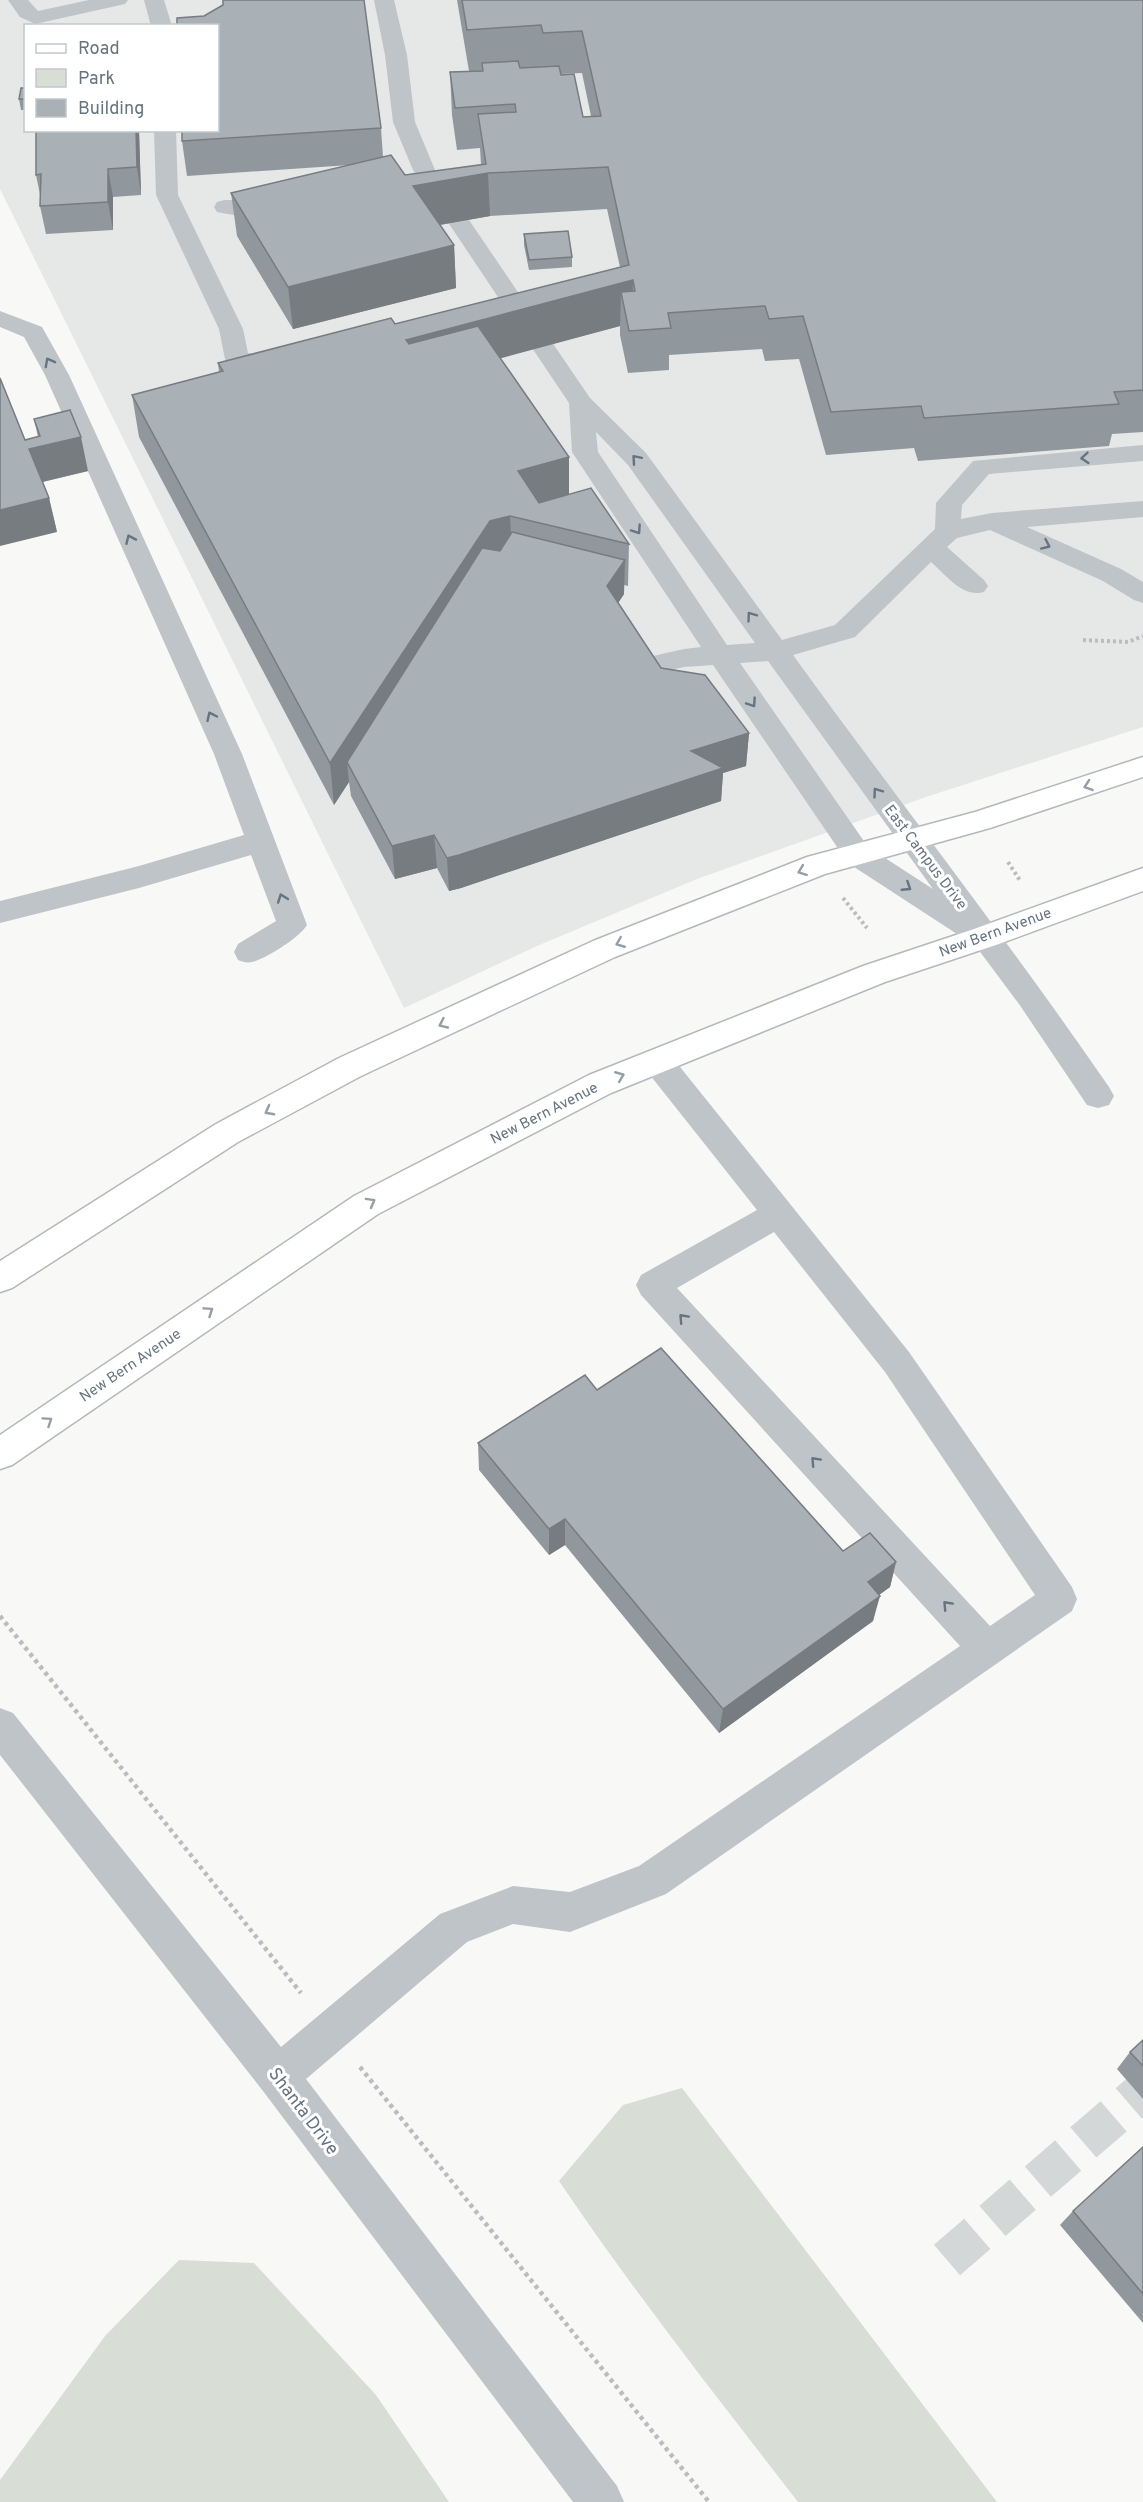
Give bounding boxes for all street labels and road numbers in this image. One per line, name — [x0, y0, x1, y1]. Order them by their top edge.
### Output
street label: East Campus Drive — [879, 802, 970, 914]
street label: New Bern Avenue — [937, 904, 1054, 963]
street label: New Bern Avenue — [488, 1079, 602, 1150]
street label: New Bern Avenue — [76, 1325, 185, 1407]
street label: Shanta Drive — [262, 2064, 343, 2160]

